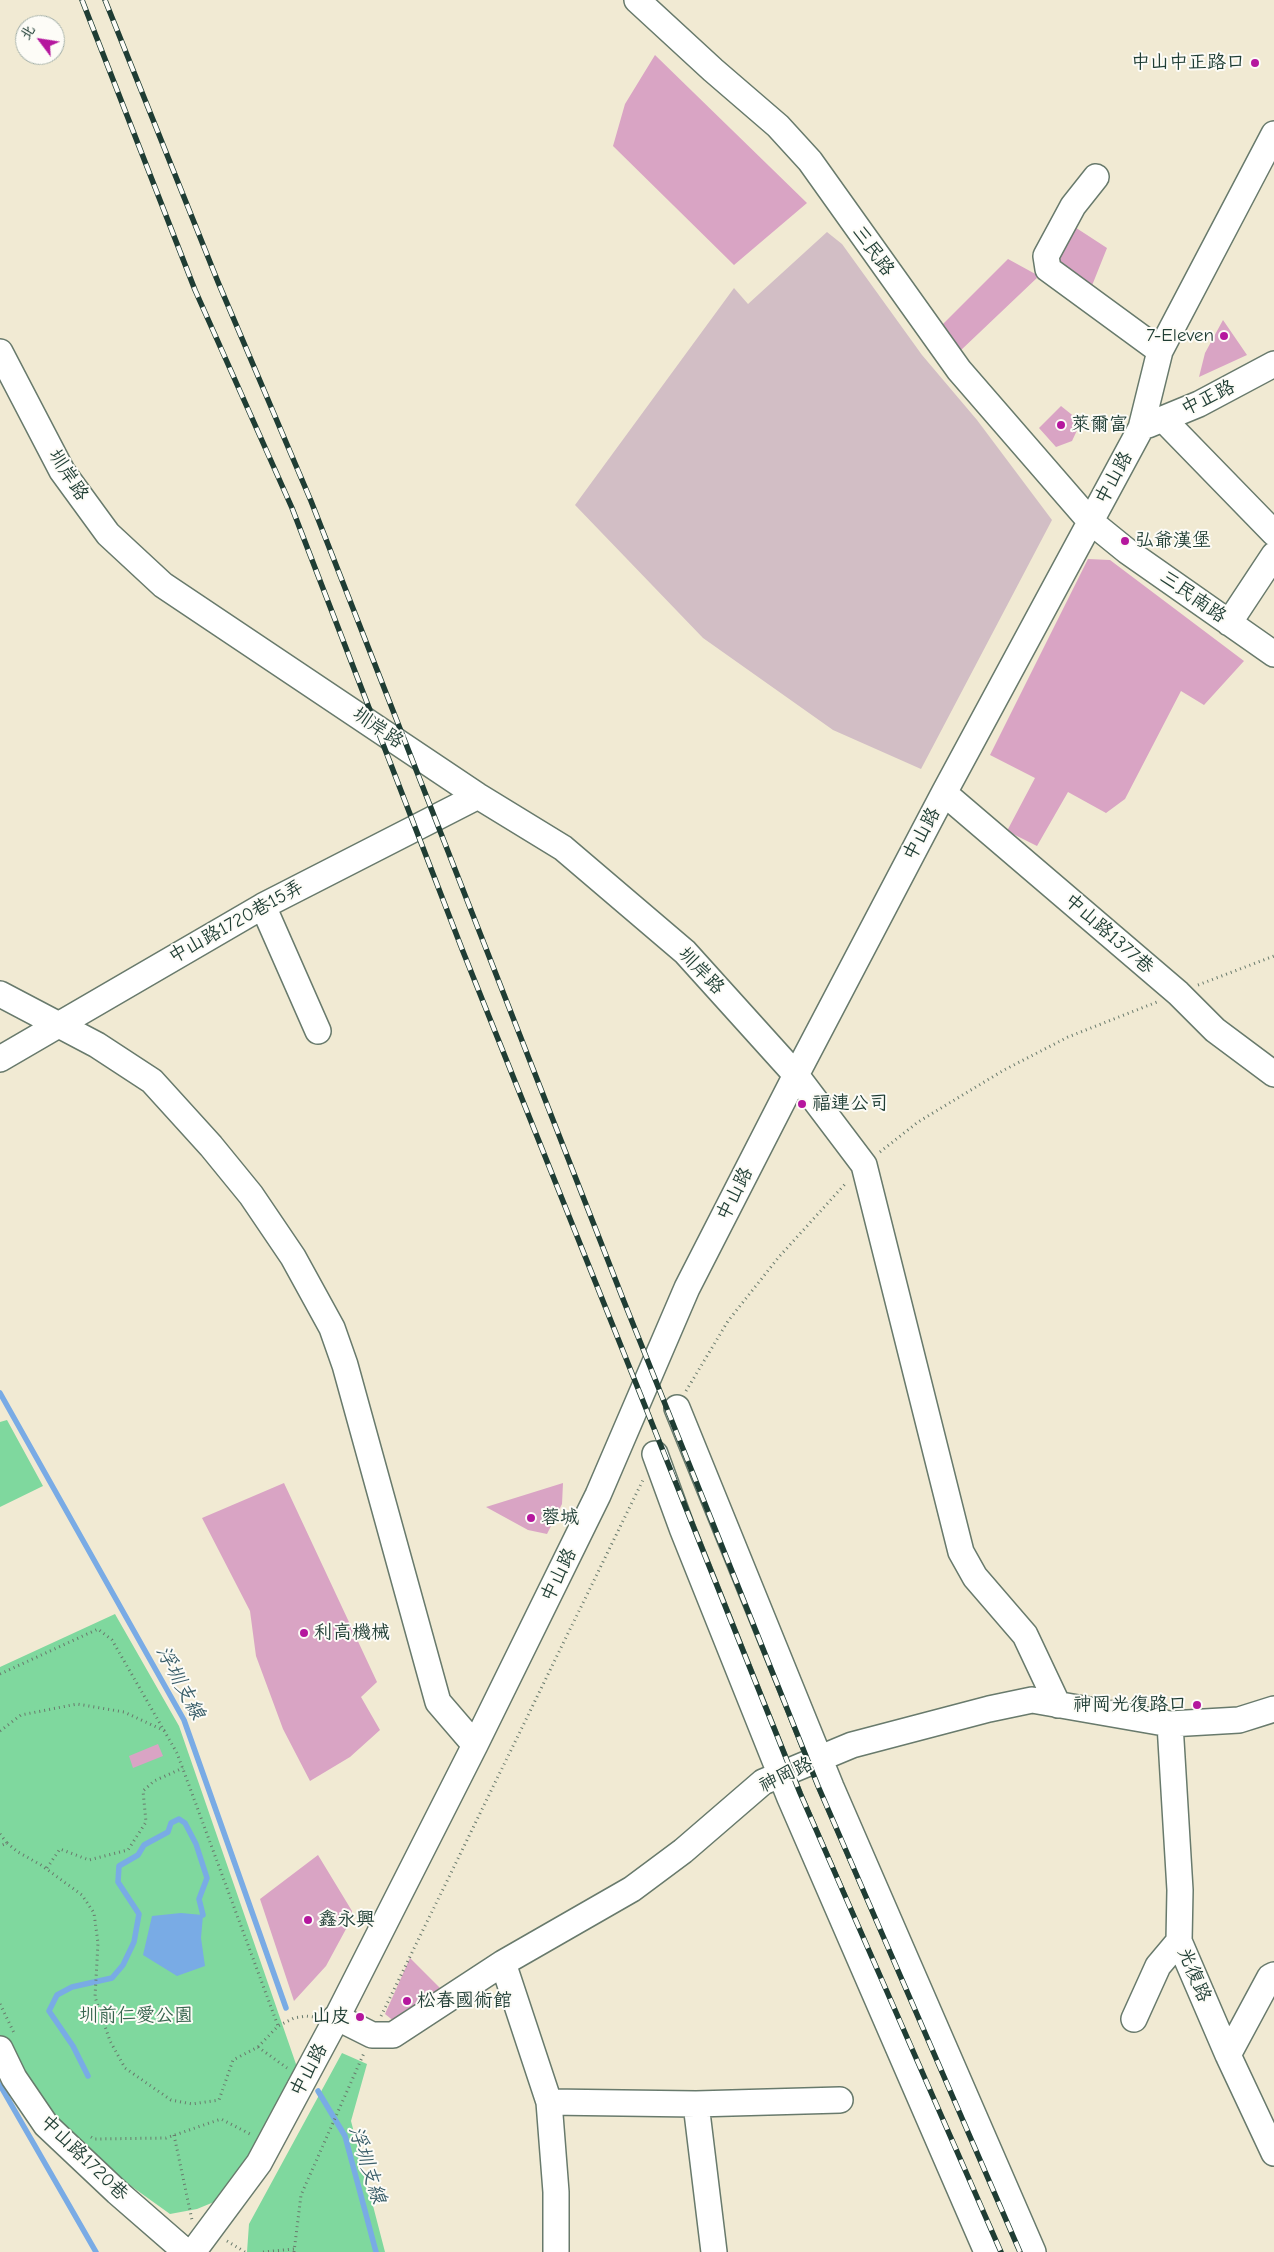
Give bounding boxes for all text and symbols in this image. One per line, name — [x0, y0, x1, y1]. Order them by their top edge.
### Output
north arrow — [15, 15, 65, 65]
text: 北 — [17, 22, 38, 43]
place label: 中山中正路口 — [1131, 52, 1245, 74]
marker: 中山中正路口 — [1249, 57, 1261, 69]
street label: 三民路 — [847, 221, 899, 281]
place label: 7-Eleven — [1146, 325, 1214, 347]
marker: 7-Eleven — [1218, 330, 1230, 342]
street label: 中正路 — [1177, 375, 1239, 421]
place label: 萊爾富 — [1071, 414, 1128, 436]
marker: 萊爾富 — [1055, 419, 1067, 431]
street label: 圳岸路 — [43, 445, 93, 505]
street label: 中山路 — [1090, 448, 1138, 508]
place label: 弘爺漢堡 — [1135, 530, 1211, 552]
marker: 弘爺漢堡 — [1119, 535, 1131, 547]
street label: 三民南路 — [1155, 566, 1231, 628]
street label: 圳岸路 — [348, 703, 408, 753]
street label: 中山路 — [899, 803, 945, 865]
street label: 中山路1720巷15弄 — [165, 875, 307, 969]
street label: 中山路1377巷 — [1060, 889, 1158, 979]
street label: 圳岸路 — [673, 943, 729, 999]
place label: 福連公司 — [812, 1093, 888, 1115]
marker: 福連公司 — [796, 1098, 808, 1110]
street label: 中山路 — [712, 1163, 758, 1225]
place label: 蓉城 — [541, 1507, 579, 1529]
marker: 蓉城 — [525, 1512, 537, 1524]
street label: 中山路 — [536, 1544, 582, 1606]
place label: 利高機械 — [314, 1622, 390, 1644]
marker: 利高機械 — [298, 1627, 310, 1639]
water label: 浮圳支線 — [151, 1642, 209, 1724]
place label: 神岡光復路口 — [1073, 1694, 1187, 1716]
marker: 神岡光復路口 — [1191, 1699, 1203, 1711]
street label: 神岡路 — [755, 1752, 817, 1798]
place label: 鑫永興 — [318, 1909, 375, 1931]
marker: 鑫永興 — [302, 1914, 314, 1926]
street label: 光復路 — [1172, 1944, 1216, 2006]
place label: 松春國術館 — [417, 1990, 512, 2012]
marker: 松春國術館 — [401, 1995, 413, 2007]
park label: 圳前仁愛公園 — [79, 2005, 193, 2027]
place label: 山皮 — [312, 2006, 350, 2028]
marker: 山皮 — [354, 2011, 366, 2023]
street label: 中山路 — [286, 2039, 332, 2101]
street label: 中山路1720巷 — [35, 2110, 133, 2206]
water label: 浮圳支線 — [343, 2123, 391, 2207]

